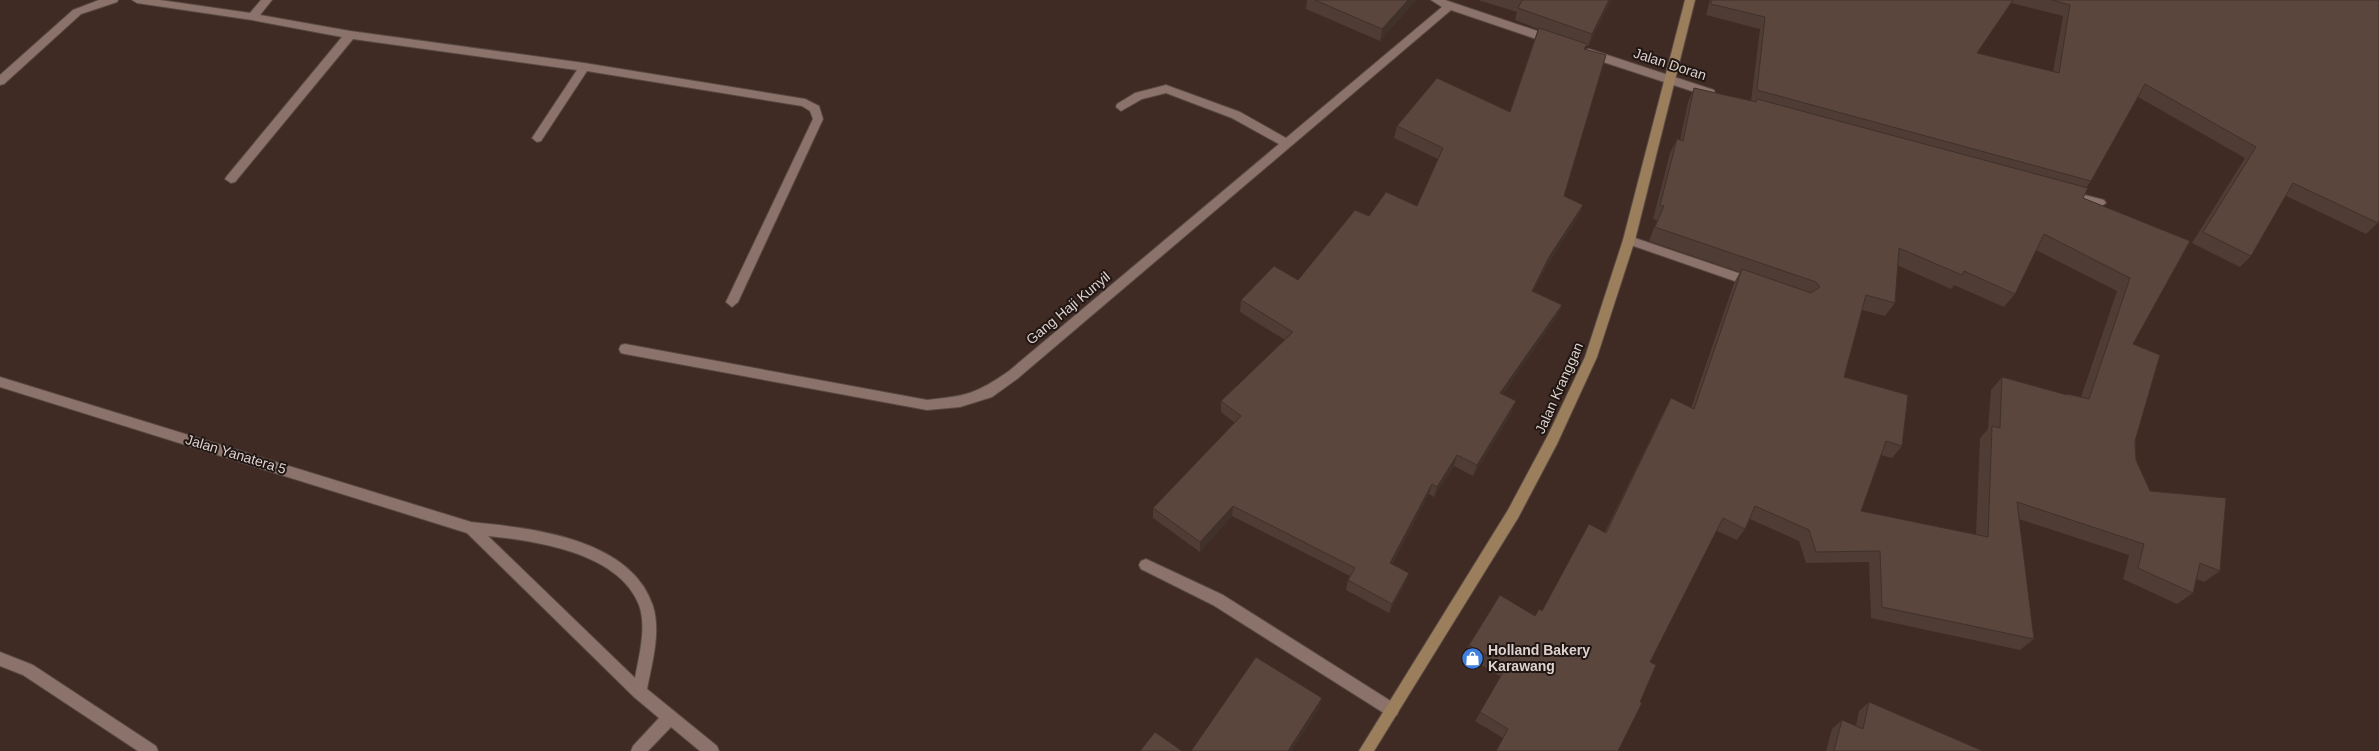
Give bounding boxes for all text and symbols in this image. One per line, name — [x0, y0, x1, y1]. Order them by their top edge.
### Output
street label: Jalan Doran — [1632, 45, 1708, 83]
street label: Gang Haji Kunyil — [1023, 268, 1113, 348]
street label: Jalan Kranggan — [1532, 340, 1586, 436]
street label: Jalan Yanatera 5 — [184, 431, 289, 477]
place label: Holland Bakery Karawang — [1488, 642, 1590, 674]
shop icon: Holland Bakery Karawang — [1460, 646, 1484, 670]

